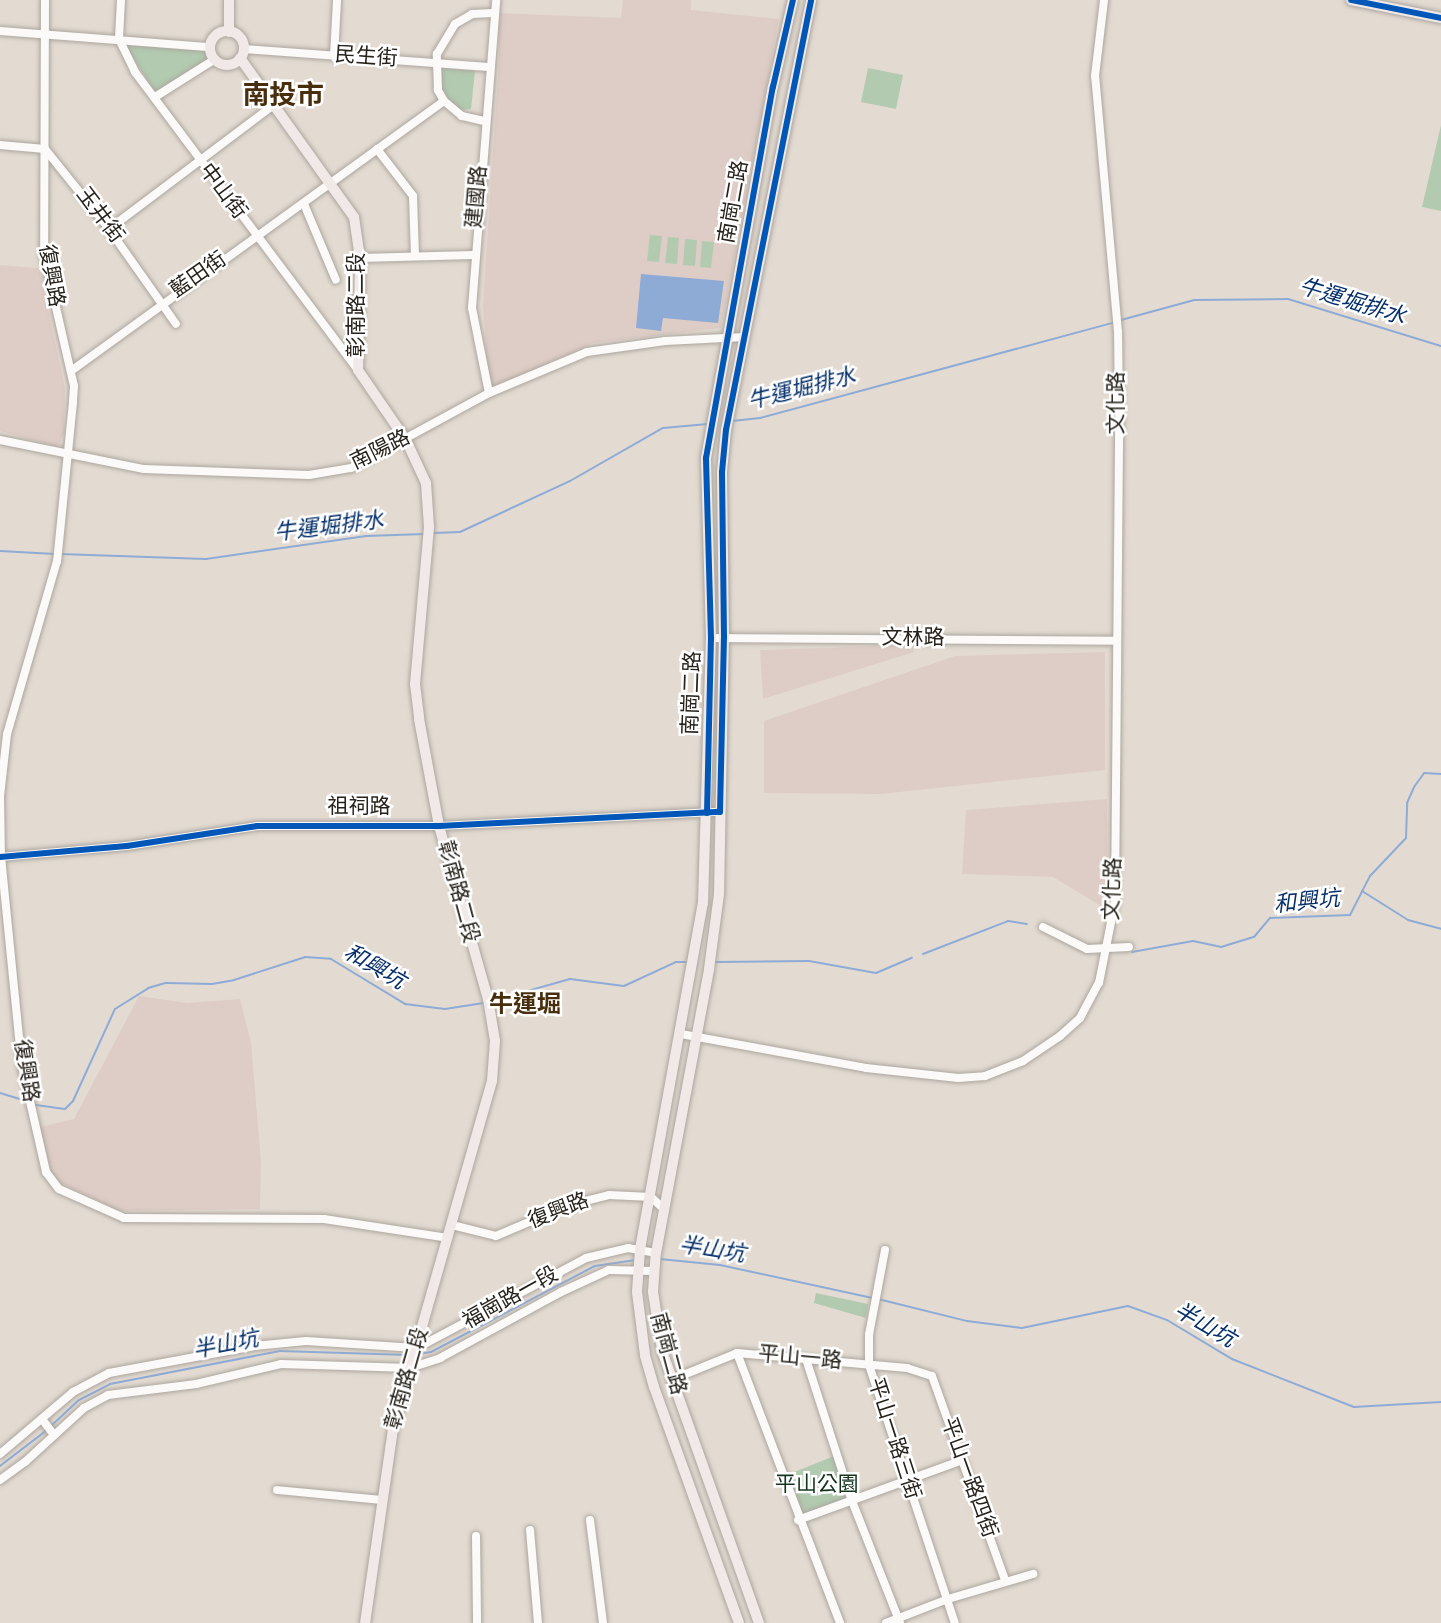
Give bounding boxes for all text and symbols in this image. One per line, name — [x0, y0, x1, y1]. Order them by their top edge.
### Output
street label: 民生街 — [334, 43, 398, 73]
district label: 南投市 — [243, 82, 323, 114]
street label: 南崗二路 — [715, 158, 755, 246]
street label: 中山街 — [193, 159, 251, 225]
street label: 建國路 — [463, 165, 493, 229]
street label: 玉井街 — [70, 183, 128, 249]
street label: 復興路 — [32, 243, 68, 309]
street label: 藍田街 — [166, 248, 232, 304]
street label: 彰南路二段 — [345, 253, 371, 357]
water label: 牛運堀排水 — [1296, 274, 1408, 332]
water label: 牛運堀排水 — [745, 364, 859, 416]
street label: 文化路 — [1105, 372, 1131, 434]
street label: 南陽路 — [347, 426, 415, 476]
water label: 牛運堀排水 — [273, 508, 385, 548]
street label: 文林路 — [882, 626, 944, 652]
street label: 南崗二路 — [679, 651, 707, 735]
street label: 祖祠路 — [328, 795, 390, 821]
street label: 彰南路二段 — [431, 838, 483, 946]
street label: 文化路 — [1100, 857, 1128, 921]
water label: 和興坑 — [1273, 886, 1341, 920]
water label: 和興坑 — [339, 940, 409, 996]
district label: 牛運堀 — [489, 993, 561, 1021]
street label: 復興路 — [8, 1038, 42, 1104]
street label: 復興路 — [525, 1189, 593, 1235]
water label: 半山坑 — [677, 1233, 747, 1269]
street label: 福崗路一段 — [459, 1263, 563, 1335]
water label: 半山坑 — [1169, 1298, 1239, 1354]
street label: 南崗二路 — [644, 1310, 690, 1398]
street label: 彰南路二段 — [381, 1325, 435, 1433]
water label: 半山坑 — [191, 1327, 261, 1365]
street label: 平山一路 — [757, 1343, 843, 1375]
street label: 平山一路三街 — [862, 1375, 924, 1503]
street label: 平山一路四街 — [935, 1414, 1001, 1542]
park label: 平山公園 — [775, 1473, 859, 1499]

